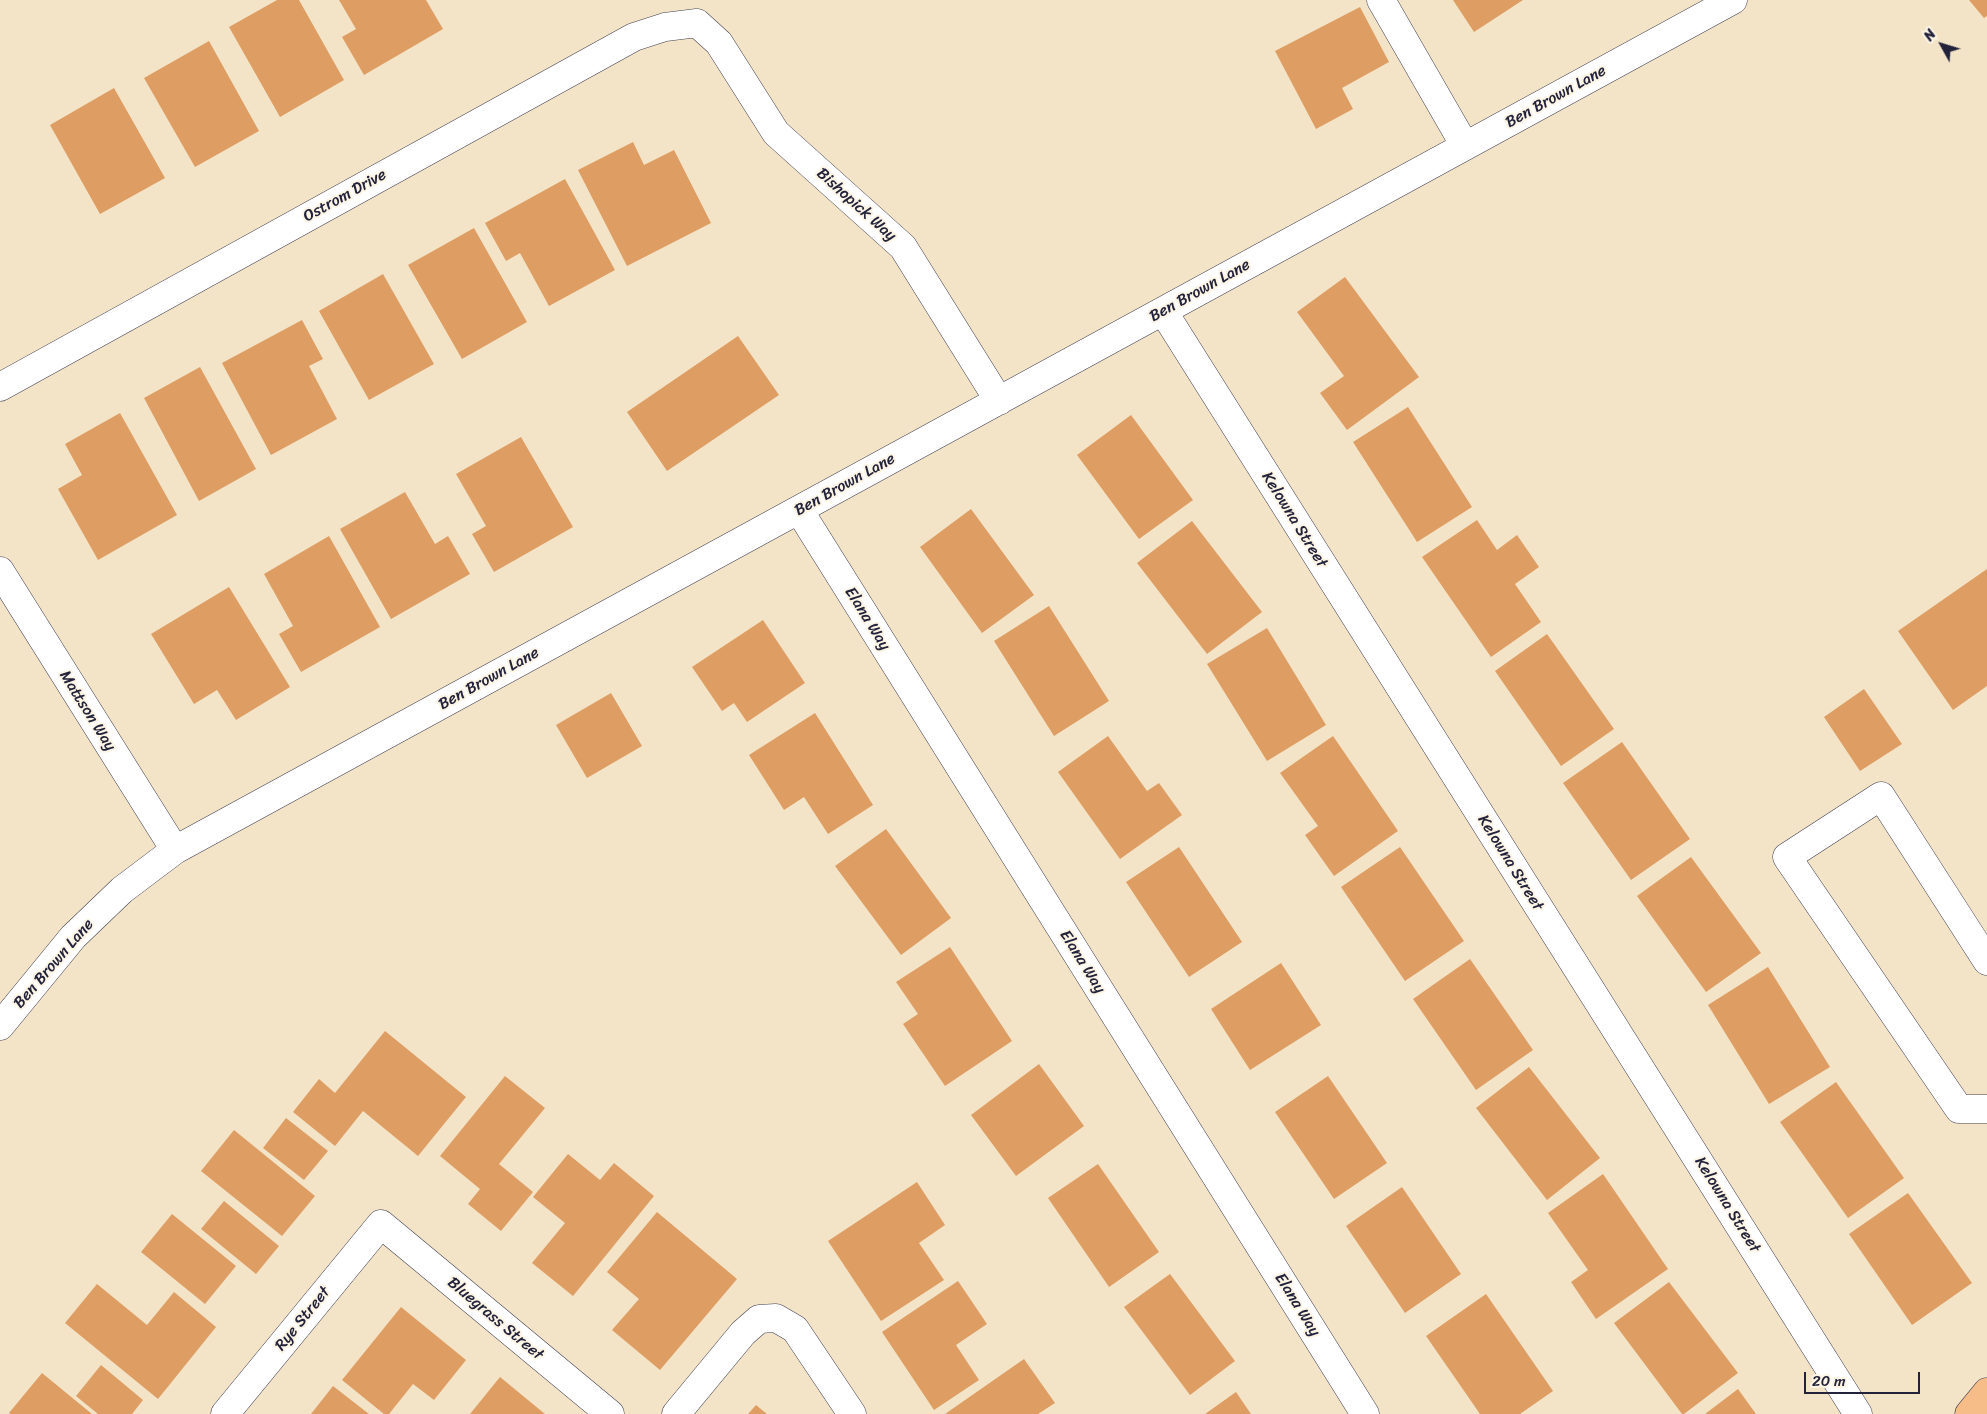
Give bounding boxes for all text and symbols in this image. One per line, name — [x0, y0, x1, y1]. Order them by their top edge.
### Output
north arrow — [1917, 20, 1967, 70]
text: N — [1917, 24, 1943, 47]
street label: Ben Brown Lane — [1502, 61, 1610, 133]
street label: Bishopick Way — [812, 164, 900, 246]
street label: Ostrom Drive — [300, 165, 390, 227]
street label: Ben Brown Lane — [1146, 255, 1254, 327]
street label: Ben Brown Lane — [791, 449, 899, 521]
street label: Kelowna Street — [1257, 469, 1331, 571]
street label: Elana Way — [840, 584, 894, 654]
street label: Ben Brown Lane — [435, 643, 543, 715]
street label: Mattson Way — [55, 667, 119, 755]
street label: Kelowna Street — [1473, 812, 1547, 914]
street label: Ben Brown Lane — [10, 915, 98, 1013]
street label: Elana Way — [1055, 927, 1109, 997]
street label: Kelowna Street — [1690, 1154, 1764, 1256]
street label: Elana Way — [1270, 1270, 1324, 1340]
street label: Bluegrass Street — [443, 1273, 547, 1365]
street label: Rye Street — [271, 1283, 335, 1355]
scale bar — [1807, 1362, 1923, 1394]
text: 20 m — [1812, 1368, 1846, 1394]

